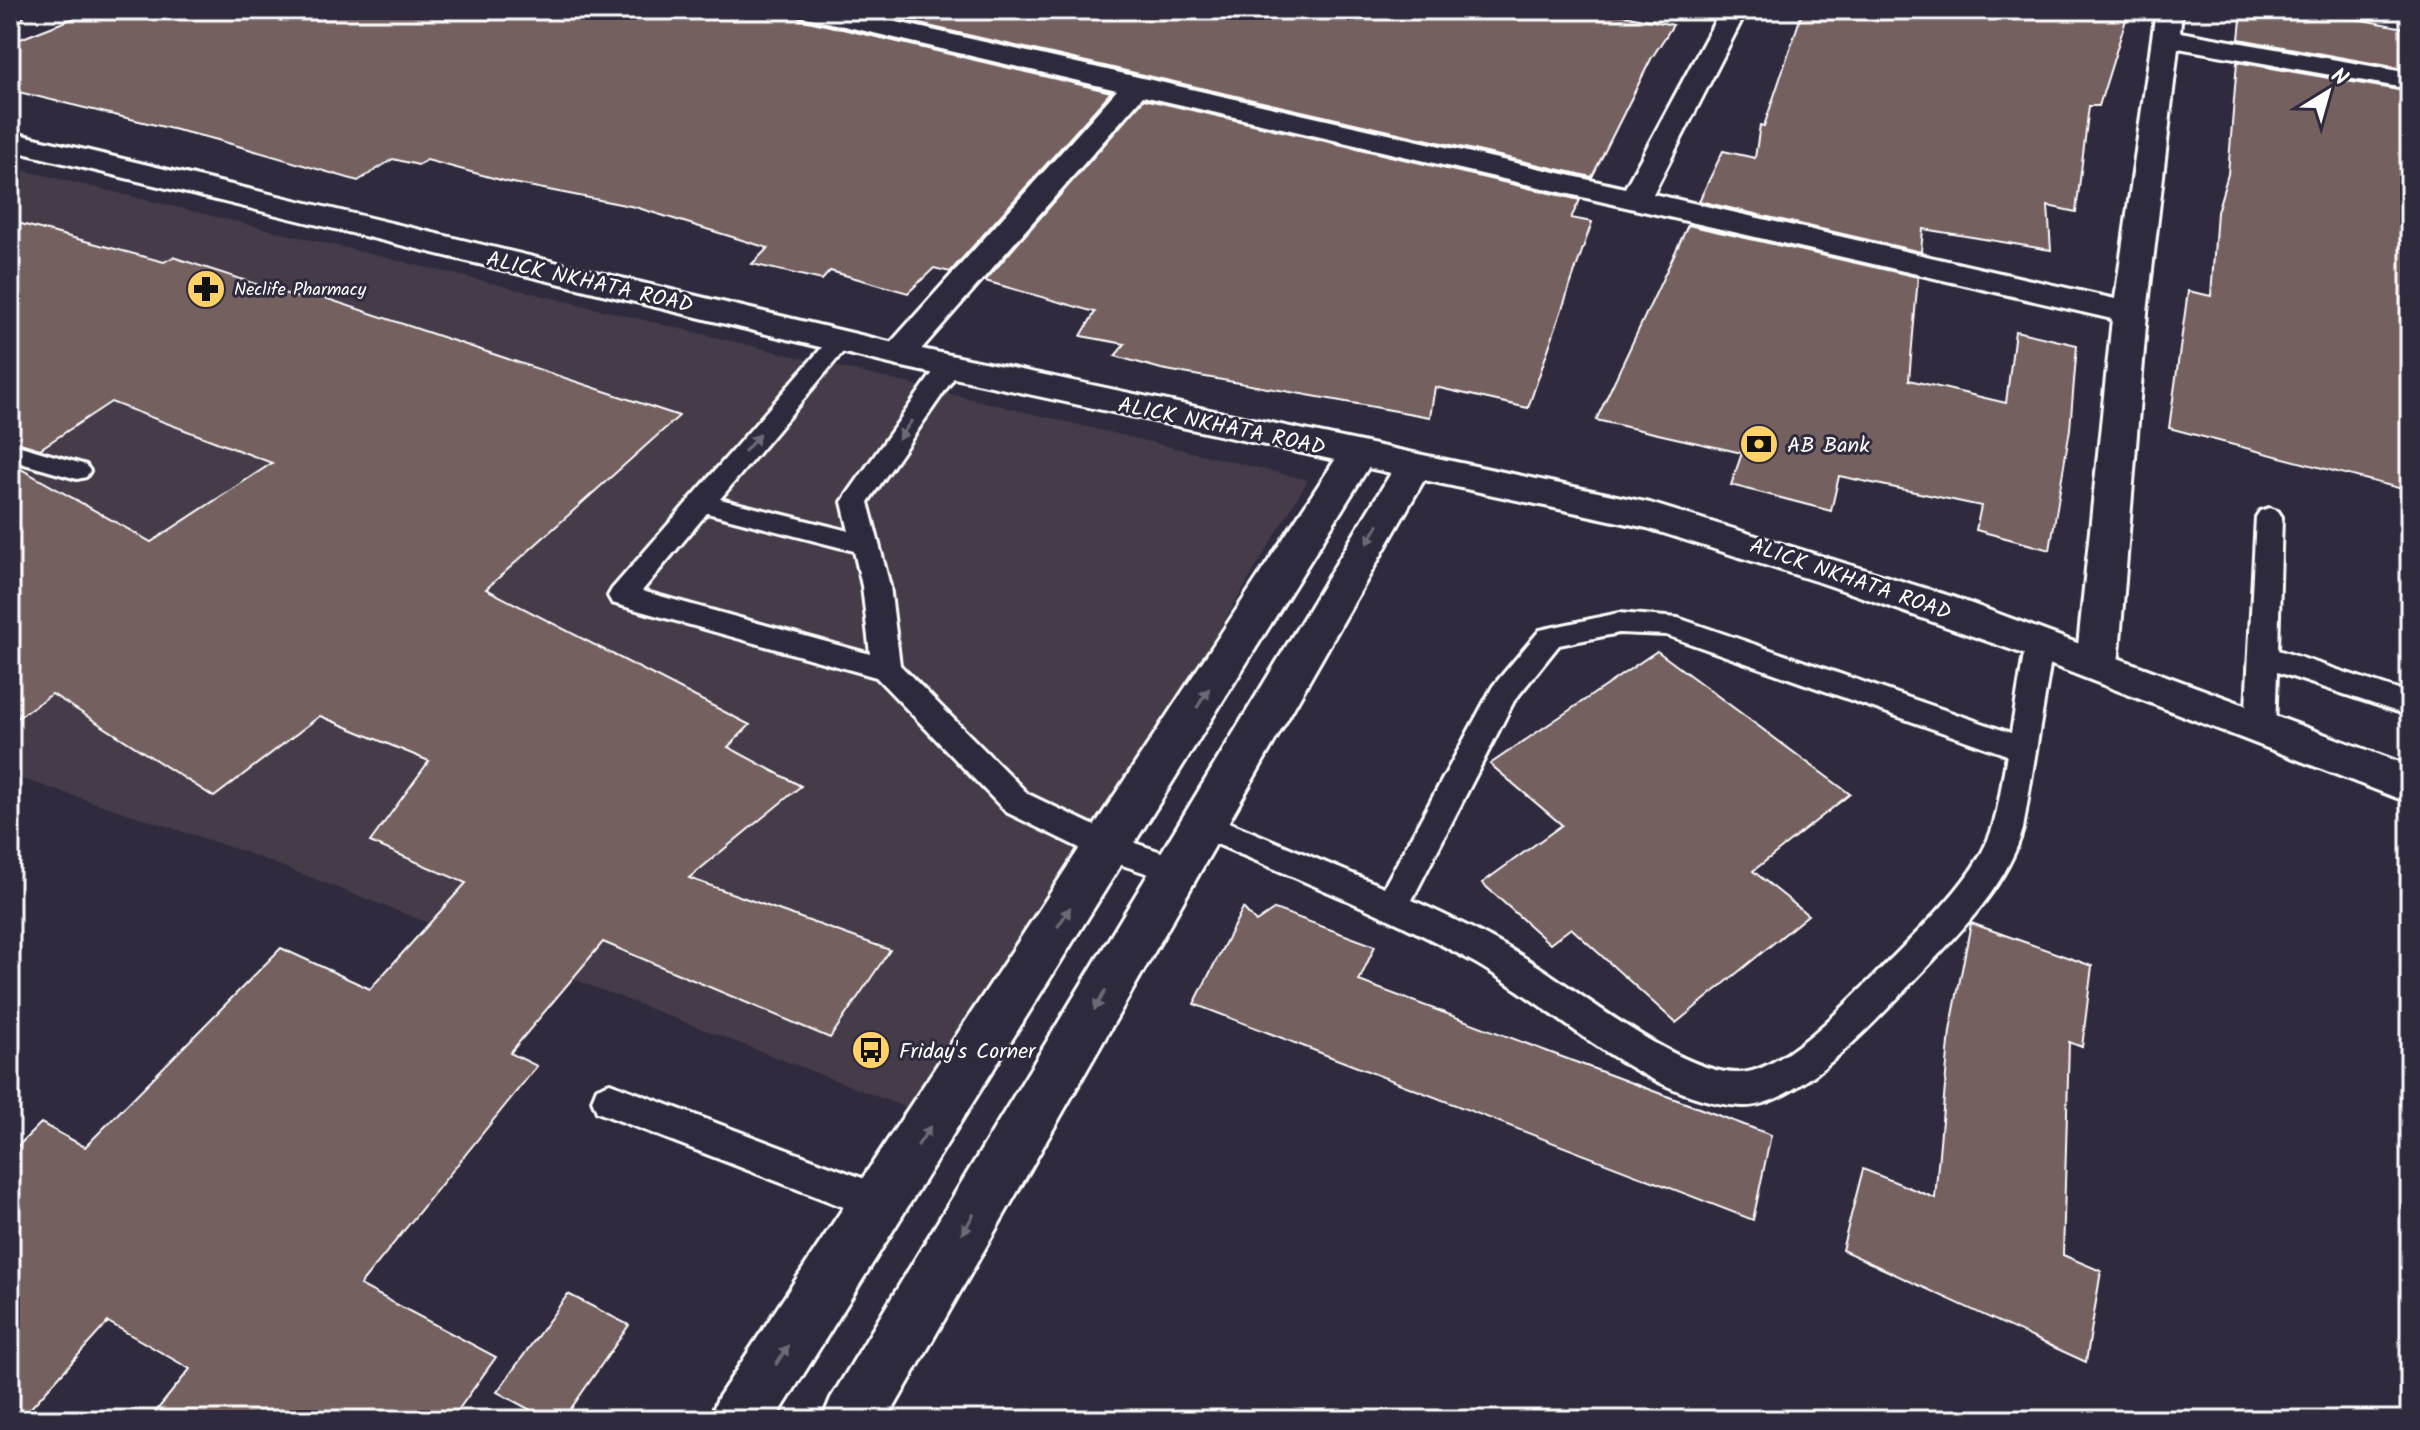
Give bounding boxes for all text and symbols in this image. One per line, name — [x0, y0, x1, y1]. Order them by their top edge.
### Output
north arrow — [2288, 52, 2368, 132]
text: N — [2322, 60, 2355, 96]
street label: ALICK NKHATA ROAD — [483, 243, 696, 324]
pharmacy icon: Neclife Pharmacy — [185, 268, 227, 310]
place label: Neclife Pharmacy — [234, 276, 367, 305]
street label: ALICK NKHATA ROAD — [1115, 388, 1328, 467]
one-way arrow — [898, 419, 913, 440]
bank icon: AB Bank — [1738, 423, 1780, 465]
place label: AB Bank — [1787, 429, 1870, 464]
one-way arrow — [743, 434, 760, 454]
one-way arrow — [1366, 523, 1380, 546]
street label: ALICK NKHATA ROAD — [1745, 529, 1956, 631]
one-way arrow — [1196, 687, 1210, 709]
one-way arrow — [1057, 907, 1072, 928]
one-way arrow — [1093, 989, 1107, 1011]
bus stop icon: Friday's Corner — [850, 1029, 892, 1071]
place label: Friday's Corner — [899, 1035, 1037, 1070]
one-way arrow — [916, 1125, 930, 1147]
one-way arrow — [961, 1213, 975, 1235]
one-way arrow — [775, 1344, 790, 1365]

